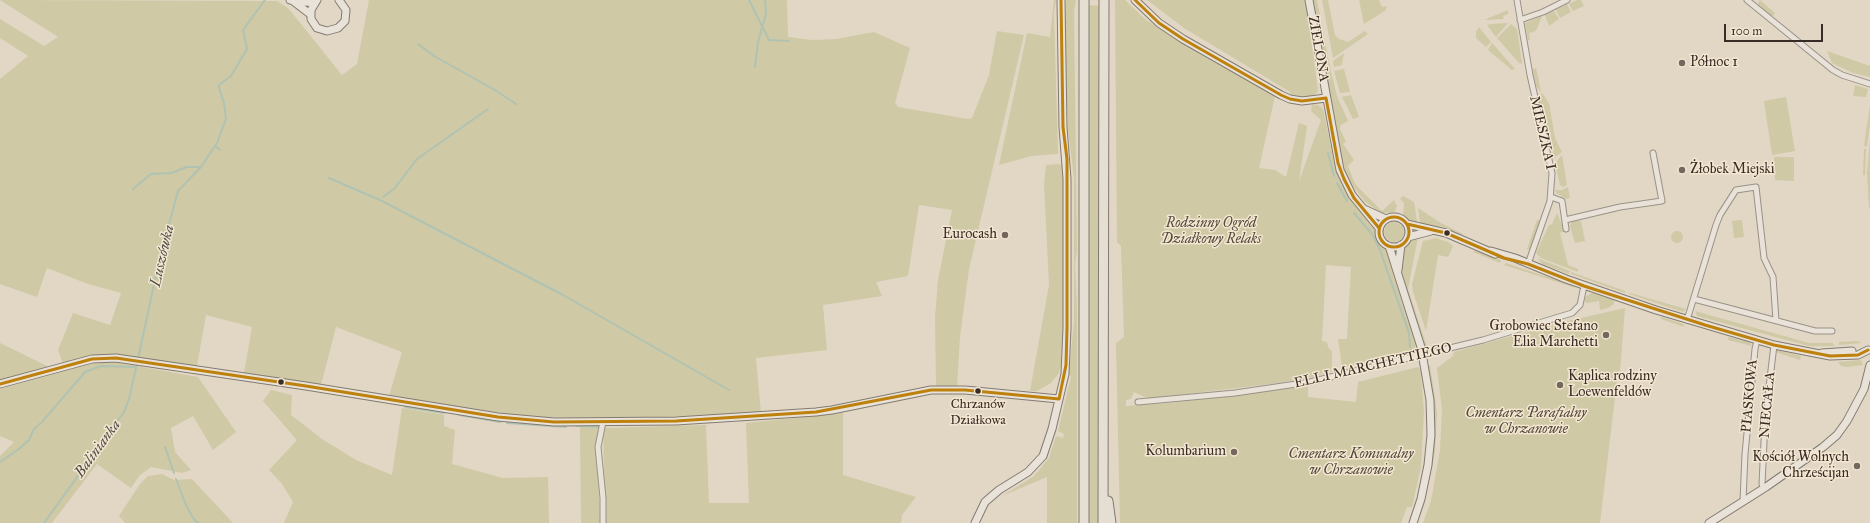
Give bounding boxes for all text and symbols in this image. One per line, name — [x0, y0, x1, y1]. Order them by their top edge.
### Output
street label: ZIELONA — [1304, 15, 1332, 83]
scale bar — [1726, 16, 1825, 42]
text: 100 m — [1731, 24, 1762, 38]
place label: Północ 1 — [1690, 55, 1738, 71]
marker: Północ 1 — [1677, 58, 1687, 68]
street label: MIESZKA I — [1525, 94, 1559, 172]
place label: Żłobek Miejski — [1690, 162, 1775, 178]
marker: Żłobek Miejski — [1677, 165, 1687, 175]
park label: Rodzinny Ogród Działkowy Relaks — [1161, 216, 1261, 248]
water label: Luszówka — [147, 223, 179, 289]
place label: Eurocash — [942, 227, 997, 243]
unlabelled marker — [1442, 228, 1452, 238]
marker: Eurocash — [1000, 230, 1010, 240]
place label: Grobowiec Stefano Elia Marchetti — [1490, 319, 1598, 352]
marker: Grobowiec Stefano Elia Marchetti — [1601, 330, 1611, 340]
street label: ELLI MARCHETTIEGO — [1293, 340, 1453, 392]
street label: PIASKOWA — [1738, 359, 1762, 433]
place label: Kaplica rodziny Loewenfeldów — [1568, 369, 1657, 402]
street label: NIECAŁA — [1757, 371, 1779, 439]
unlabelled marker — [276, 377, 286, 387]
marker: Kaplica rodziny Loewenfeldów — [1555, 380, 1565, 390]
marker: Chrzanów Działkowa — [973, 386, 983, 396]
place label: Chrzanów Działkowa — [950, 397, 1006, 428]
park label: Cmentarz Parafialny w Chrzanowie — [1465, 406, 1587, 438]
water label: Balinianka — [71, 417, 125, 481]
place label: Kolumbarium — [1145, 444, 1226, 460]
marker: Kolumbarium — [1229, 447, 1239, 457]
park label: Cmentarz Komunalny w Chrzanowie — [1288, 447, 1414, 480]
place label: Kościół Wolnych Chrześcijan — [1752, 450, 1849, 482]
marker: Kościół Wolnych Chrześcijan — [1852, 461, 1862, 471]

